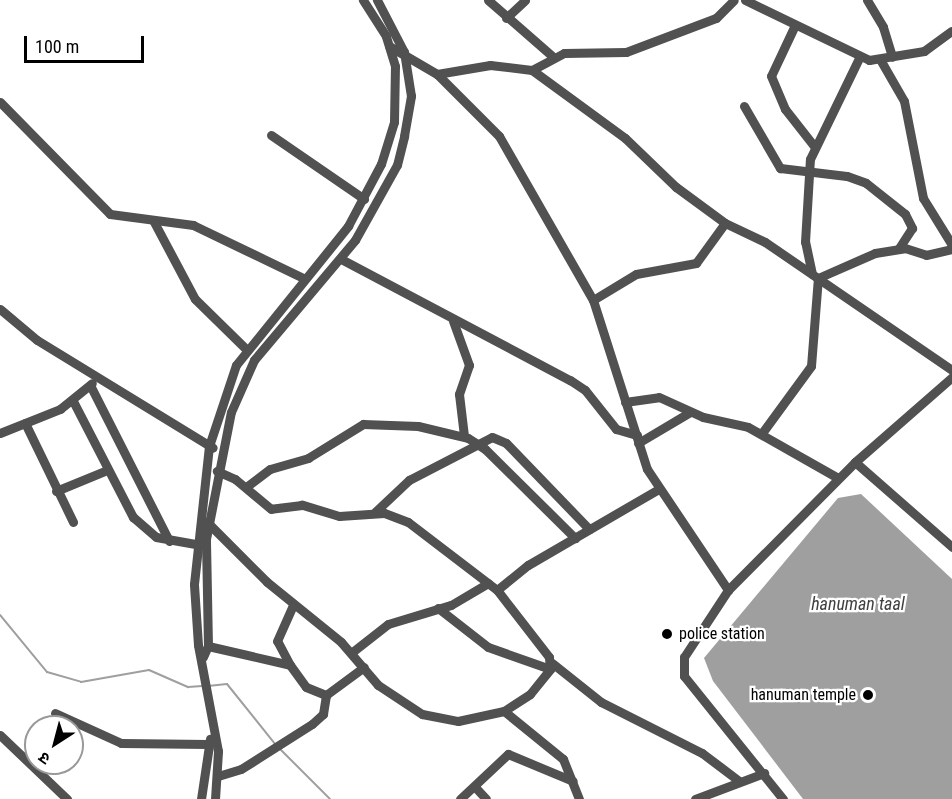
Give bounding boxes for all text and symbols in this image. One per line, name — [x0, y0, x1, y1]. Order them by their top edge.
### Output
scale bar — [27, 24, 147, 62]
text: 100 m — [35, 36, 79, 57]
water label: hanuman taal — [811, 593, 905, 615]
place label: police station — [679, 624, 765, 644]
marker: police station — [660, 627, 674, 641]
place label: hanuman temple — [751, 685, 856, 705]
marker: hanuman temple — [861, 688, 875, 702]
north arrow — [24, 715, 84, 775]
text: उ — [35, 748, 54, 769]

